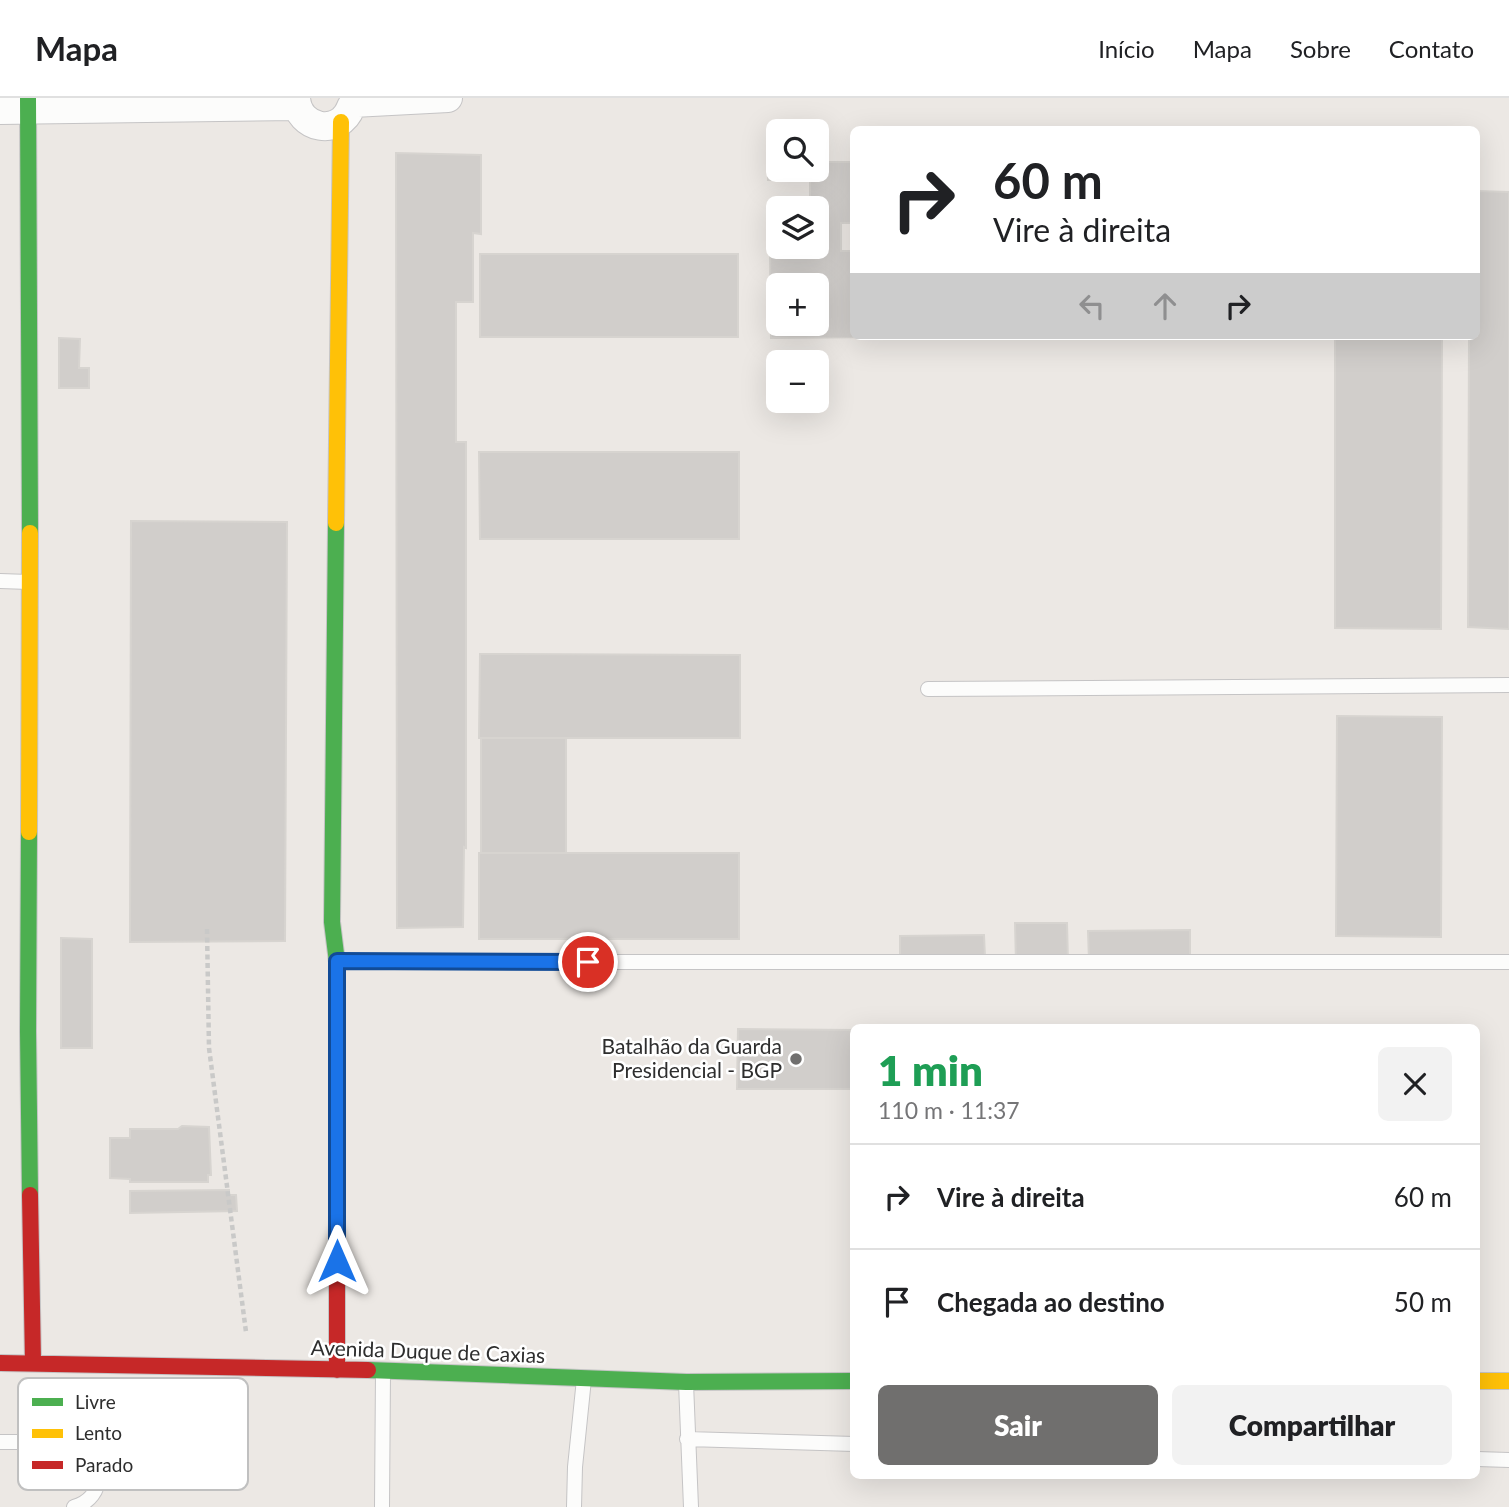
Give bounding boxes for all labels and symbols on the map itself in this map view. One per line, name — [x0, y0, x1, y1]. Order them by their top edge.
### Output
pin — [558, 932, 618, 992]
place label: Batalhão da Guarda Presidencial - BGP — [602, 1033, 782, 1082]
marker: Batalhão da Guarda Presidencial - BGP — [788, 1051, 804, 1067]
position arrow — [300, 1224, 374, 1298]
street label: Avenida Duque de Caxias — [310, 1334, 546, 1367]
legend — [18, 1378, 248, 1490]
text: Livre — [75, 1390, 116, 1413]
text: Lento — [75, 1421, 122, 1444]
text: Parado — [75, 1453, 133, 1476]

